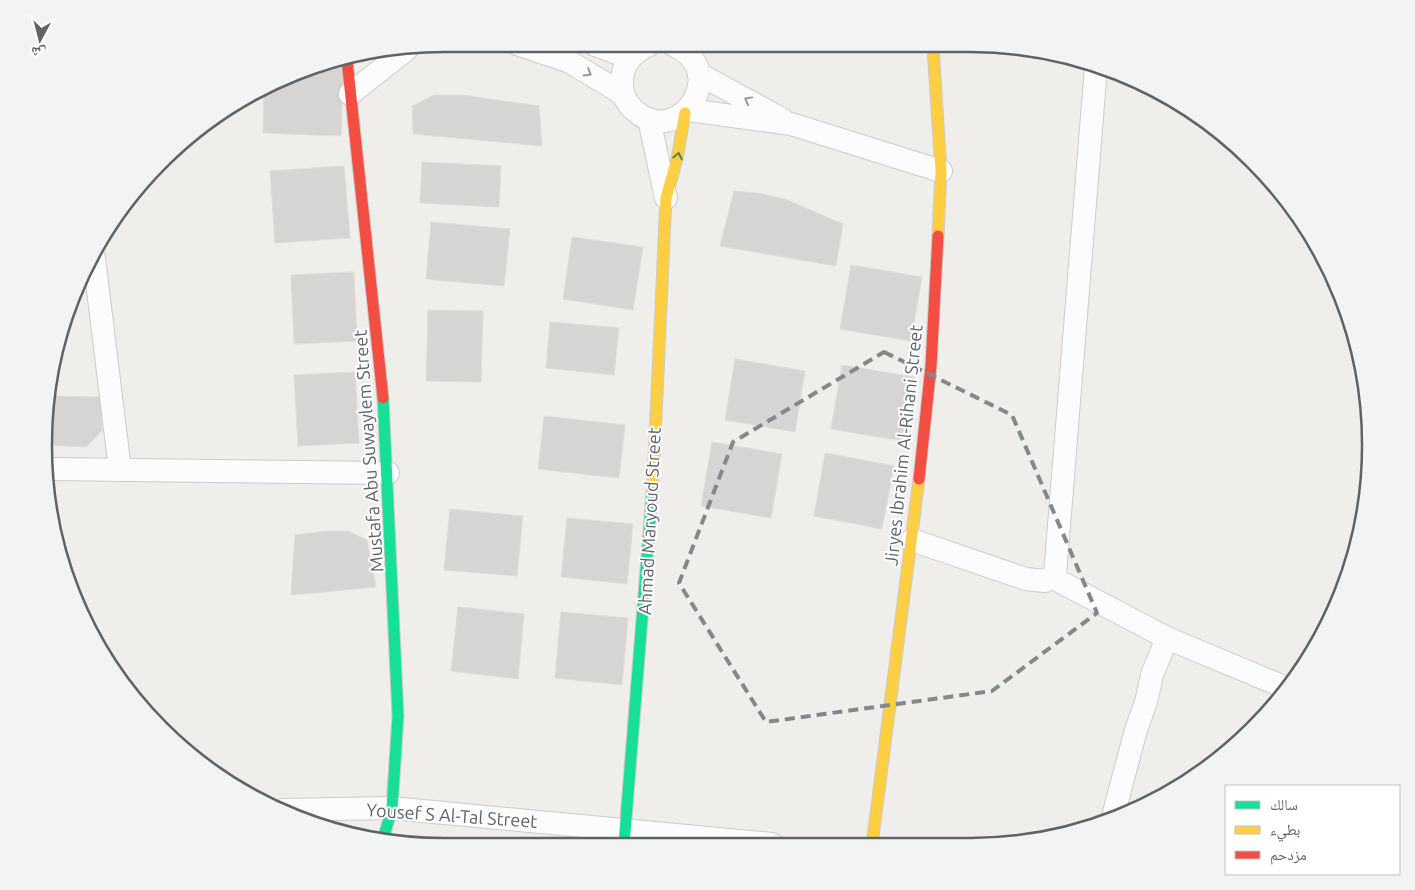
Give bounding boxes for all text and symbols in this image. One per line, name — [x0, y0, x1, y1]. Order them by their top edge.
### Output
north arrow — [15, 15, 65, 65]
text: ش — [30, 43, 47, 62]
one-way arrow — [582, 66, 591, 76]
one-way arrow — [745, 96, 754, 106]
one-way arrow — [672, 152, 683, 160]
street label: Jiryes Ibrahim Al-Rihani Street — [880, 323, 926, 567]
street label: Mustafa Abu Suwaylem Street — [350, 329, 386, 573]
street label: Ahmad Maryoud Street — [634, 427, 664, 615]
legend — [1225, 785, 1400, 875]
text: سالك — [1270, 796, 1298, 813]
street label: Yousef S Al-Tal Street — [366, 799, 538, 831]
text: بطيء — [1270, 821, 1300, 842]
text: مزدحم — [1270, 846, 1307, 865]

